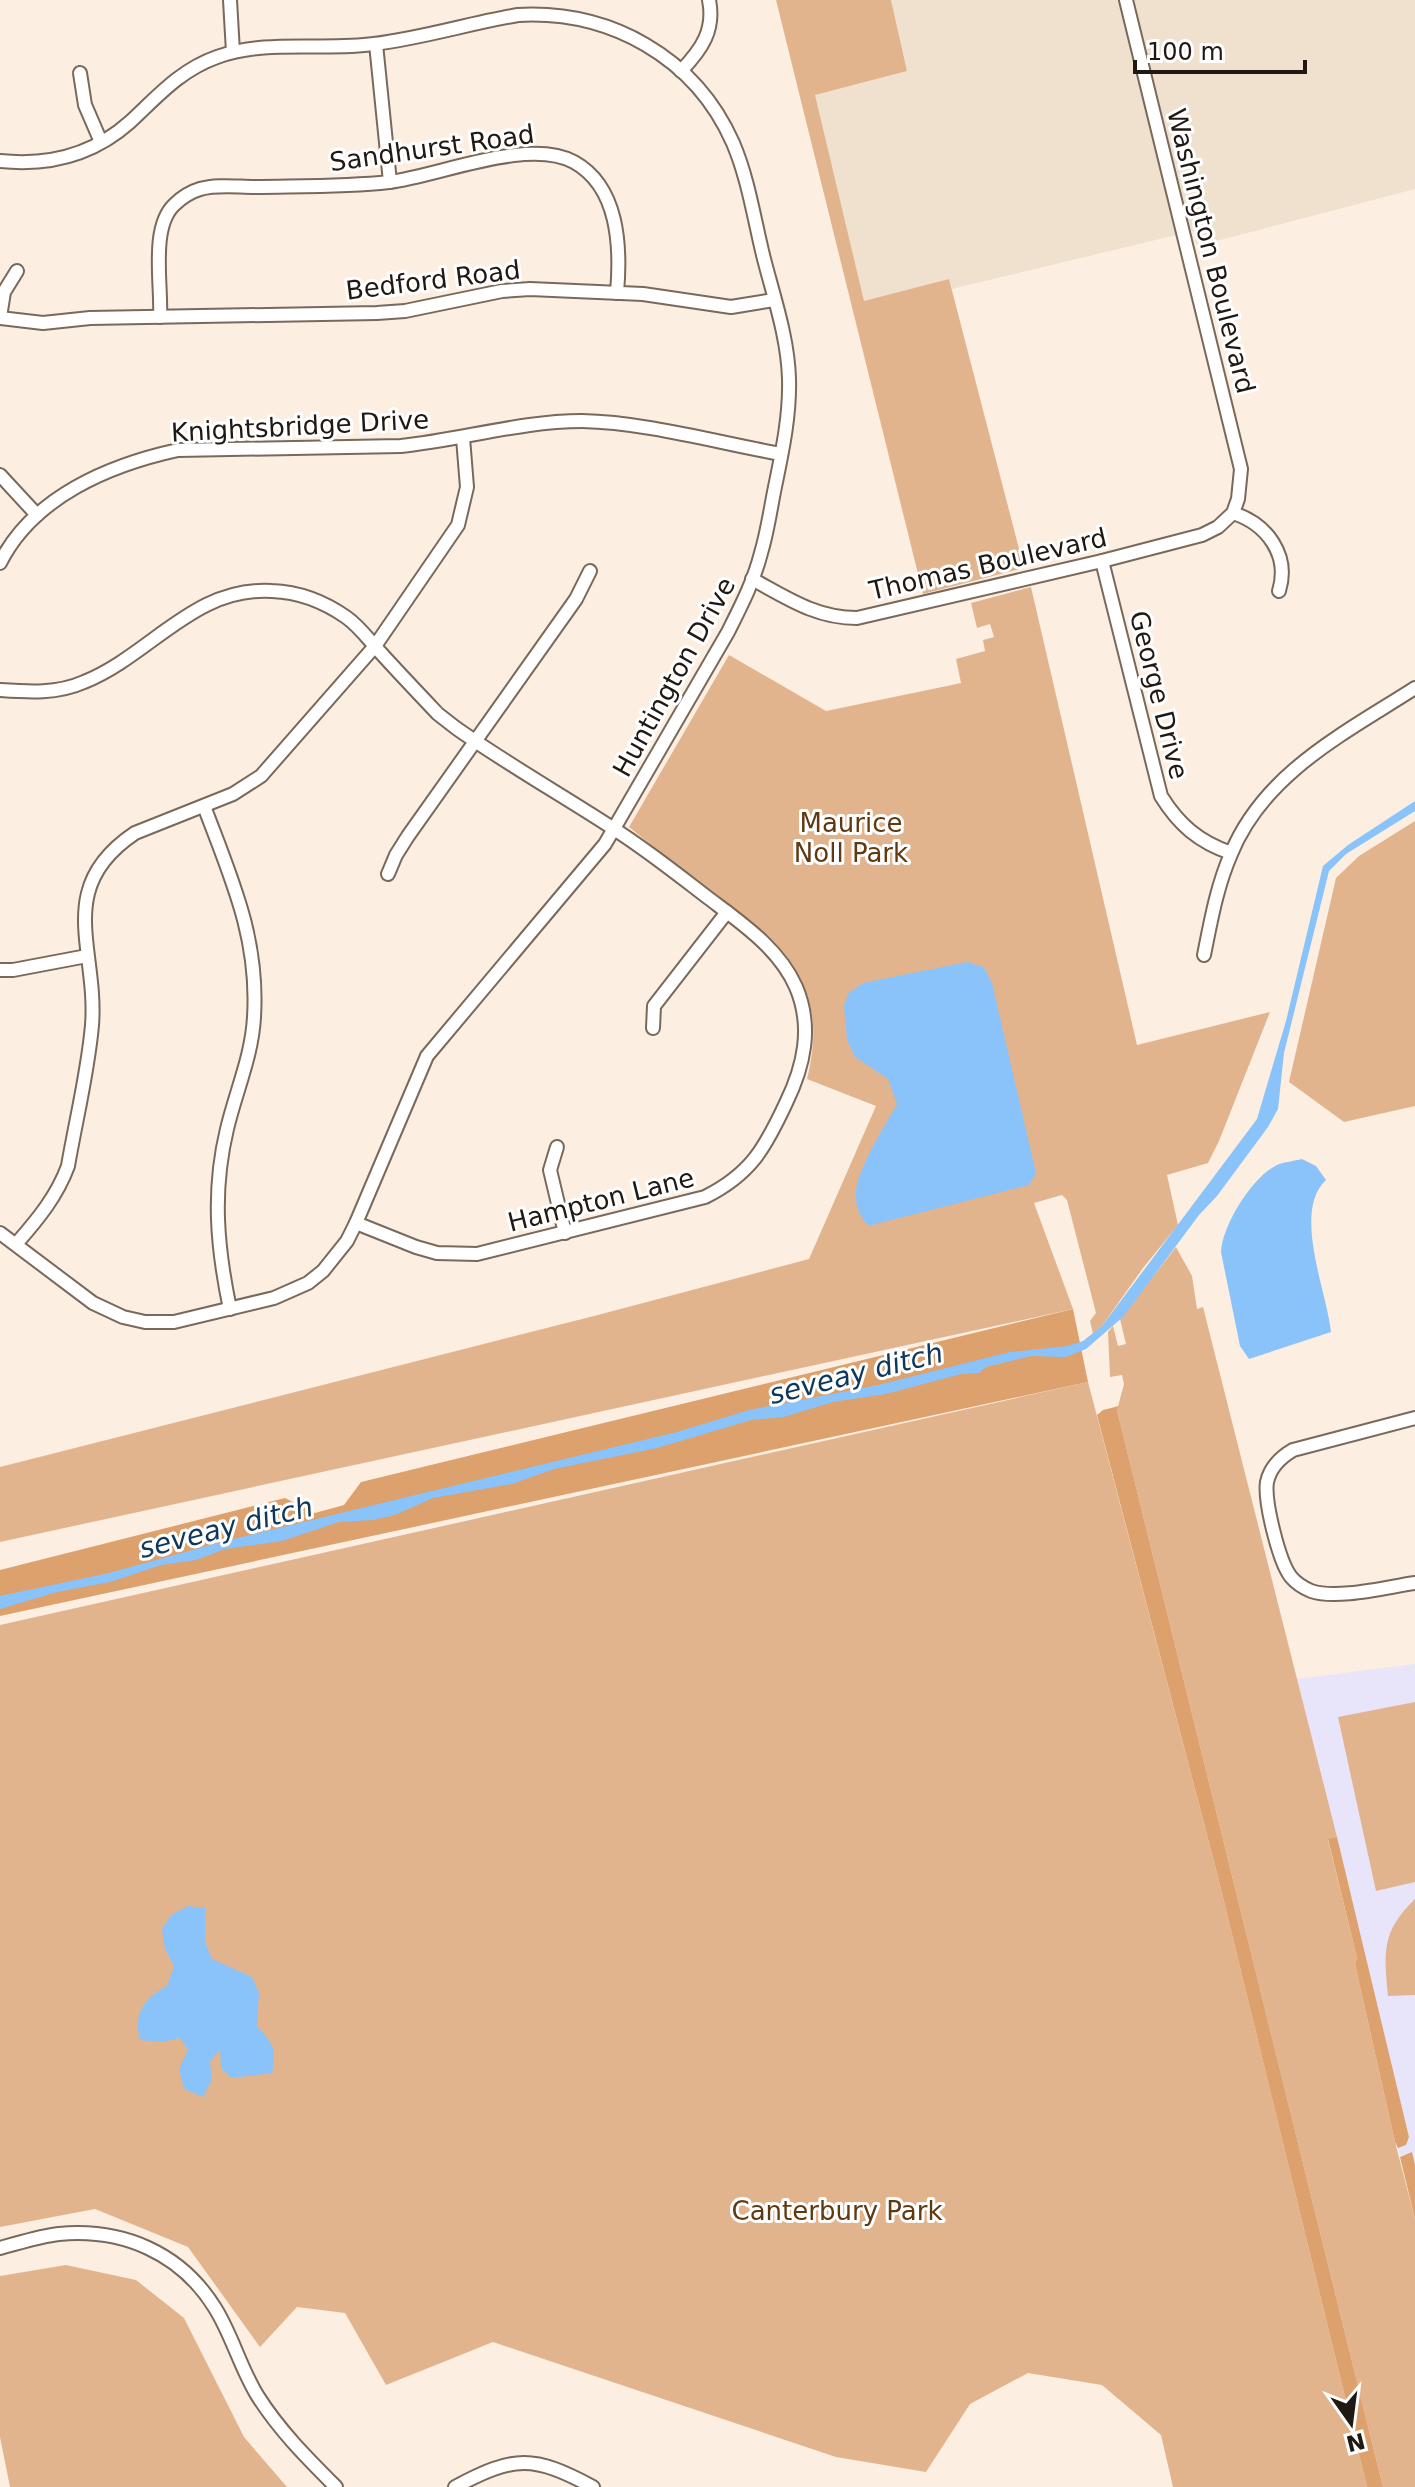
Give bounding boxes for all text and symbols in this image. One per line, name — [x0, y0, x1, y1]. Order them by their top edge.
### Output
scale bar — [1135, 24, 1305, 74]
text: 100 m — [1147, 38, 1224, 66]
street label: Washington Boulevard — [1161, 105, 1261, 397]
street label: Sandhurst Road — [328, 119, 536, 177]
street label: Bedford Road — [344, 254, 522, 306]
street label: Knightsbridge Drive — [170, 404, 430, 448]
street label: Thomas Boulevard — [865, 522, 1110, 606]
street label: Huntington Drive — [607, 572, 741, 782]
street label: George Drive — [1124, 608, 1194, 782]
park label: Maurice Noll Park — [794, 808, 908, 868]
street label: Hampton Lane — [505, 1162, 697, 1238]
water label: seveay ditch — [766, 1336, 946, 1411]
water label: seveay ditch — [136, 1490, 316, 1565]
park label: Canterbury Park — [732, 2196, 942, 2226]
north arrow — [1311, 2383, 1391, 2463]
text: N — [1344, 2428, 1368, 2456]

